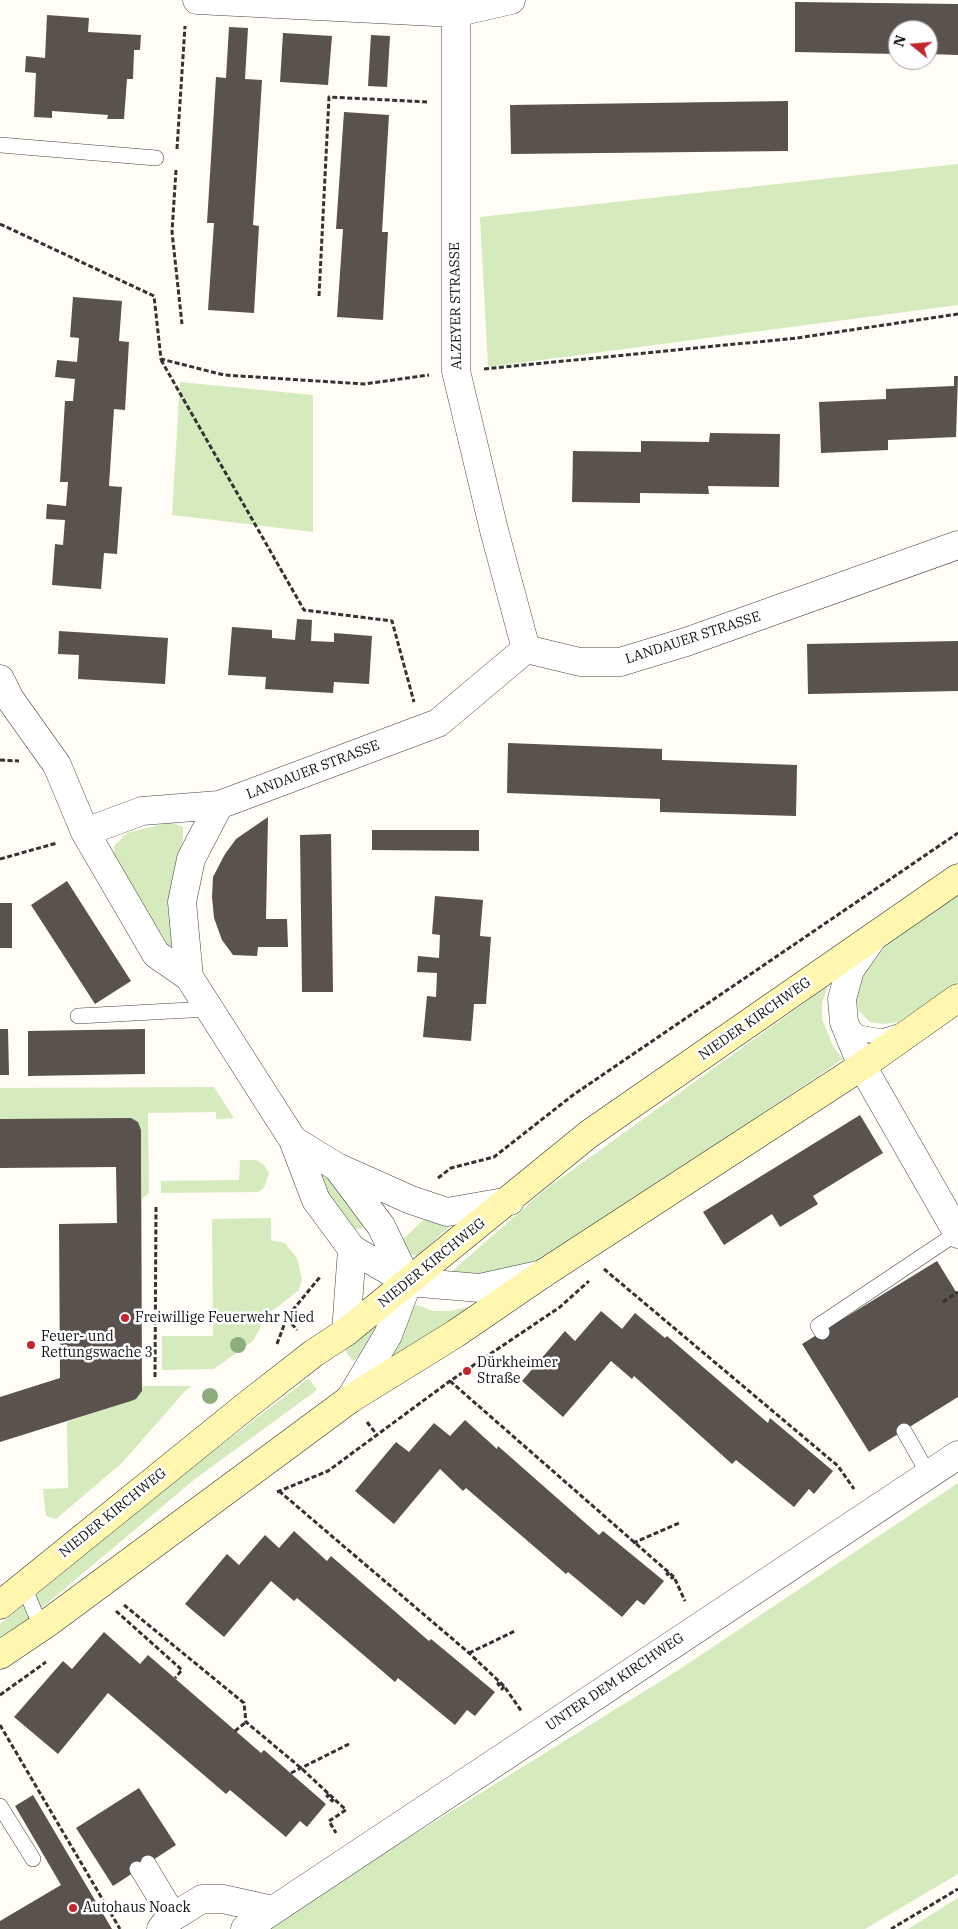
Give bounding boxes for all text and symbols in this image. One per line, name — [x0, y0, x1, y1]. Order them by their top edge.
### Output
north arrow — [888, 20, 938, 70]
text: N — [889, 33, 910, 49]
street label: ALZEYER STRASSE — [446, 242, 466, 370]
street label: LANDAUER STRASSE — [623, 608, 763, 668]
street label: LANDAUER STRASSE — [244, 737, 382, 803]
street label: NIEDER KIRCHWEG — [696, 974, 814, 1064]
street label: NIEDER KIRCHWEG — [375, 1215, 489, 1311]
place label: Freiwillige Feuerwehr Nied — [135, 1310, 314, 1326]
marker: Freiwillige Feuerwehr Nied — [119, 1312, 131, 1324]
place label: Feuer- und Rettungswache 3 — [41, 1329, 153, 1361]
marker: Feuer- und Rettungswache 3 — [25, 1339, 37, 1351]
place label: Dürkheimer Straße — [477, 1355, 558, 1388]
marker: Dürkheimer Straße — [461, 1365, 473, 1377]
street label: NIEDER KIRCHWEG — [56, 1465, 170, 1561]
street label: UNTER DEM KIRCHWEG — [543, 1629, 687, 1735]
place label: Autohaus Noack — [83, 1900, 191, 1916]
marker: Autohaus Noack — [67, 1902, 79, 1914]

